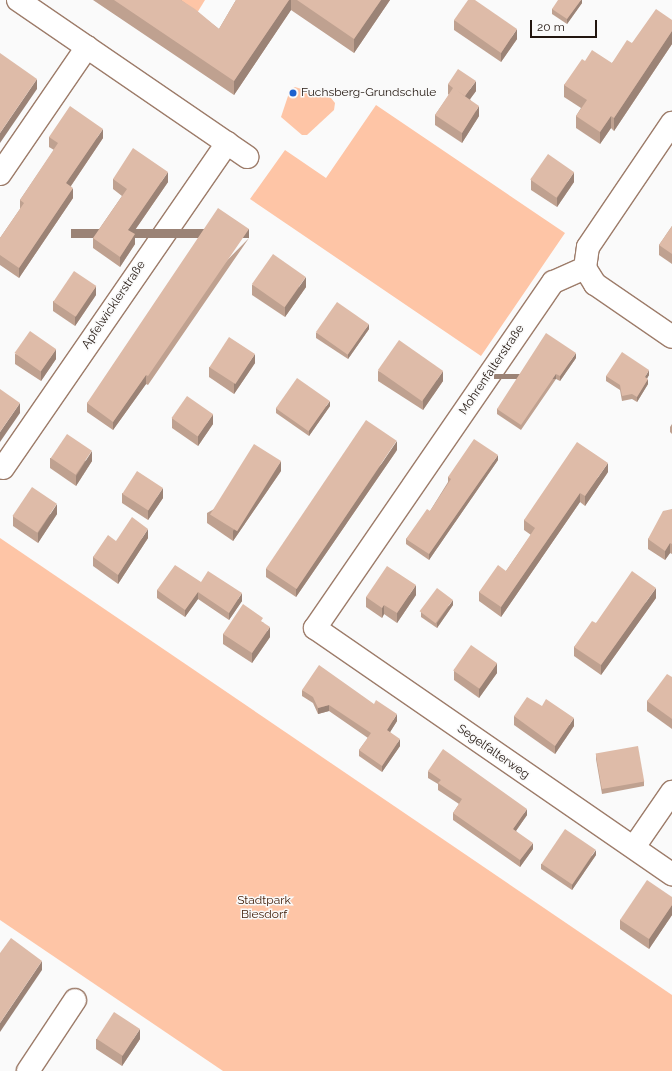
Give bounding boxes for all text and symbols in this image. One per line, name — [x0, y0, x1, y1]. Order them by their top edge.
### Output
scale bar — [532, 12, 599, 38]
text: 20 m — [537, 20, 565, 34]
place label: Fuchsberg-Grundschule — [301, 86, 436, 100]
marker: Fuchsberg-Grundschule — [288, 88, 298, 98]
street label: Apfelwicklerstraße — [79, 258, 149, 352]
street label: Mohrenfalterstraße — [456, 322, 528, 418]
street label: Segelfalterweg — [454, 722, 532, 782]
park label: Stadtpark Biesdorf — [237, 894, 291, 922]

